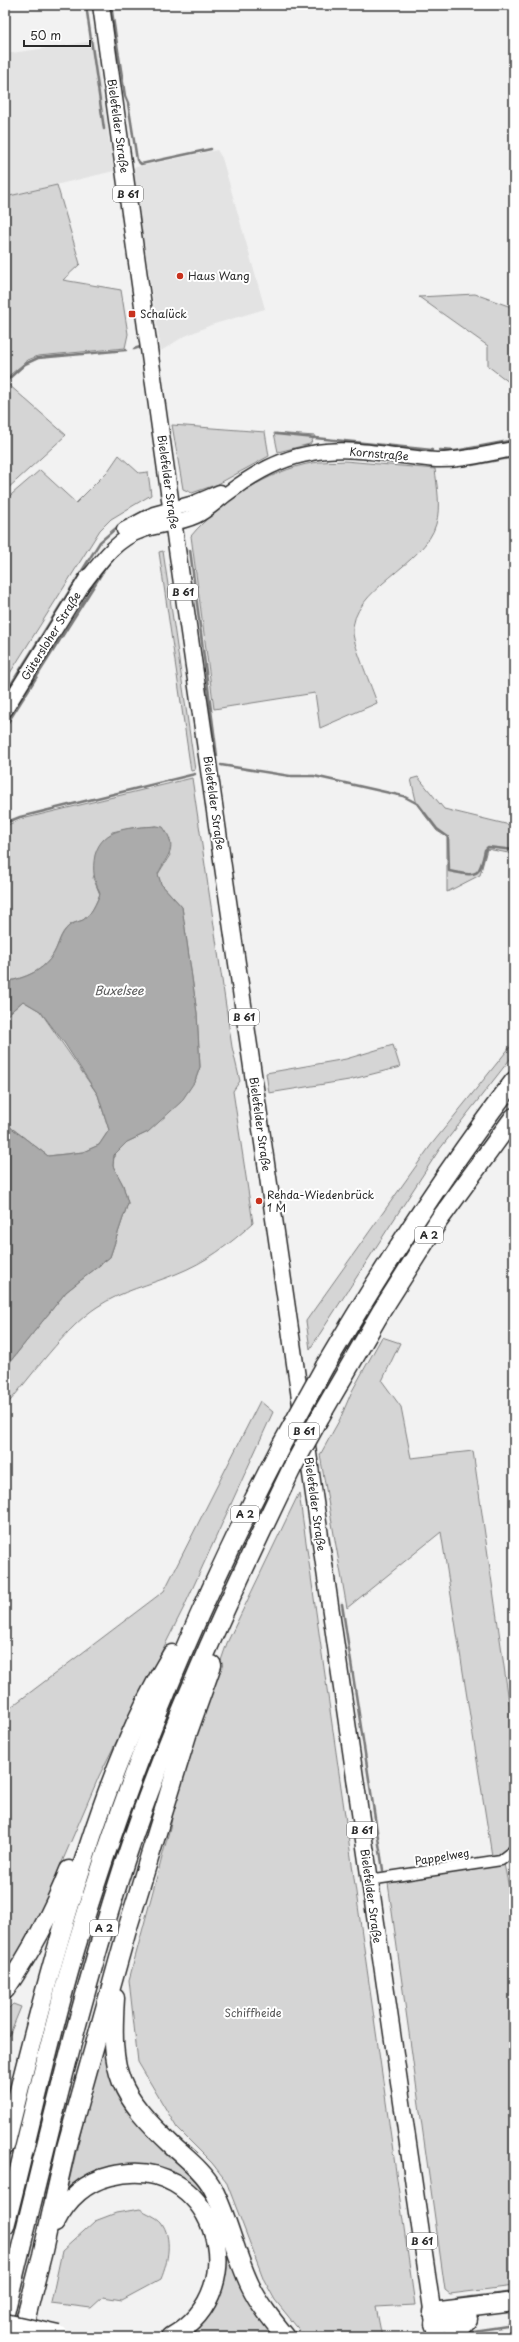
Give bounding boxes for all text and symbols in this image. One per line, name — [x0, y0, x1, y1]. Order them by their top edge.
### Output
scale bar — [24, 22, 90, 48]
text: 50 m — [30, 26, 61, 44]
street label: Bielefelder Straße — [103, 78, 134, 174]
road number: B 61 — [113, 186, 143, 202]
place label: Haus Wang — [188, 267, 249, 284]
marker: Haus Wang — [175, 271, 185, 281]
place label: Schalück — [140, 305, 187, 322]
marker: Schalück — [127, 309, 137, 319]
street label: Bielefelder Straße — [153, 434, 184, 530]
street label: Kornstraße — [349, 442, 409, 465]
road number: B 61 — [168, 584, 198, 600]
street label: Gütersloher Straße — [16, 588, 85, 683]
street label: Bielefelder Straße — [199, 755, 230, 851]
water label: Buxelsee — [94, 981, 144, 999]
road number: B 61 — [229, 1009, 259, 1025]
street label: Bielefelder Straße — [245, 1076, 276, 1172]
place label: Rehda-Wiedenbrück 1 M — [267, 1186, 375, 1216]
marker: Rehda-Wiedenbrück 1 M — [254, 1196, 264, 1206]
road number: A 2 — [415, 1227, 443, 1243]
road number: B 61 — [289, 1423, 319, 1439]
street label: Bielefelder Straße — [300, 1456, 331, 1552]
road number: A 2 — [231, 1506, 259, 1522]
road number: B 61 — [347, 1822, 377, 1838]
street label: Pappelweg — [413, 1844, 470, 1869]
street label: Bielefelder Straße — [356, 1848, 387, 1944]
road number: A 2 — [90, 1920, 118, 1936]
park label: Schiffheide — [224, 2004, 282, 2021]
road number: B 61 — [407, 2233, 437, 2249]

